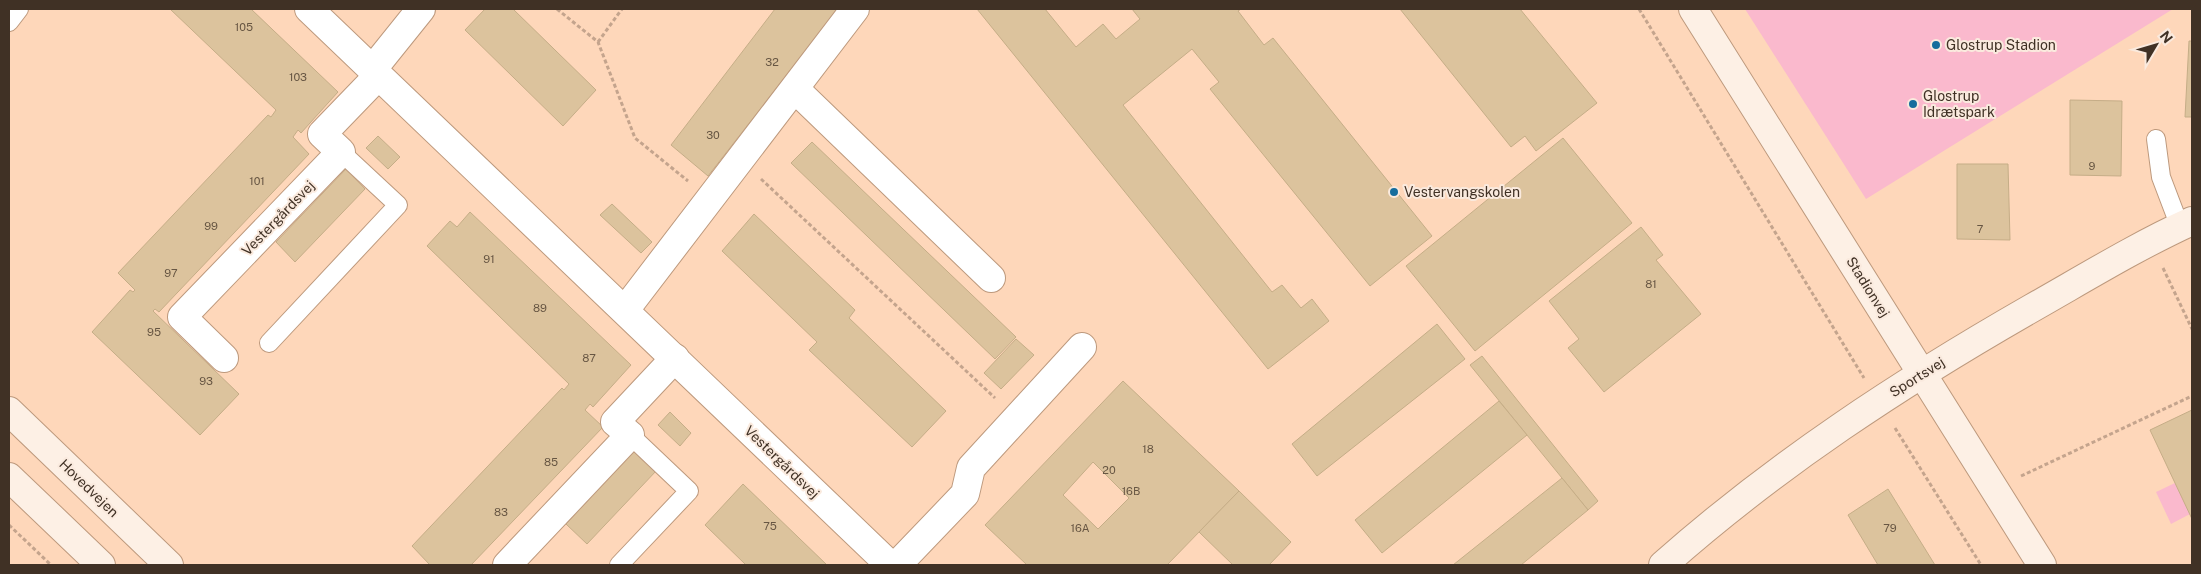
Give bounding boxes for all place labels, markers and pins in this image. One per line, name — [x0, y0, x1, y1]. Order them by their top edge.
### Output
place label: Glostrup Stadion — [1946, 37, 2056, 53]
marker: Glostrup Stadion — [1930, 39, 1942, 51]
place label: Glostrup Idrætspark — [1923, 88, 1995, 120]
marker: Glostrup Idrætspark — [1907, 98, 1919, 110]
place label: Vestervangskolen — [1404, 184, 1520, 200]
marker: Vestervangskolen — [1388, 186, 1400, 198]

